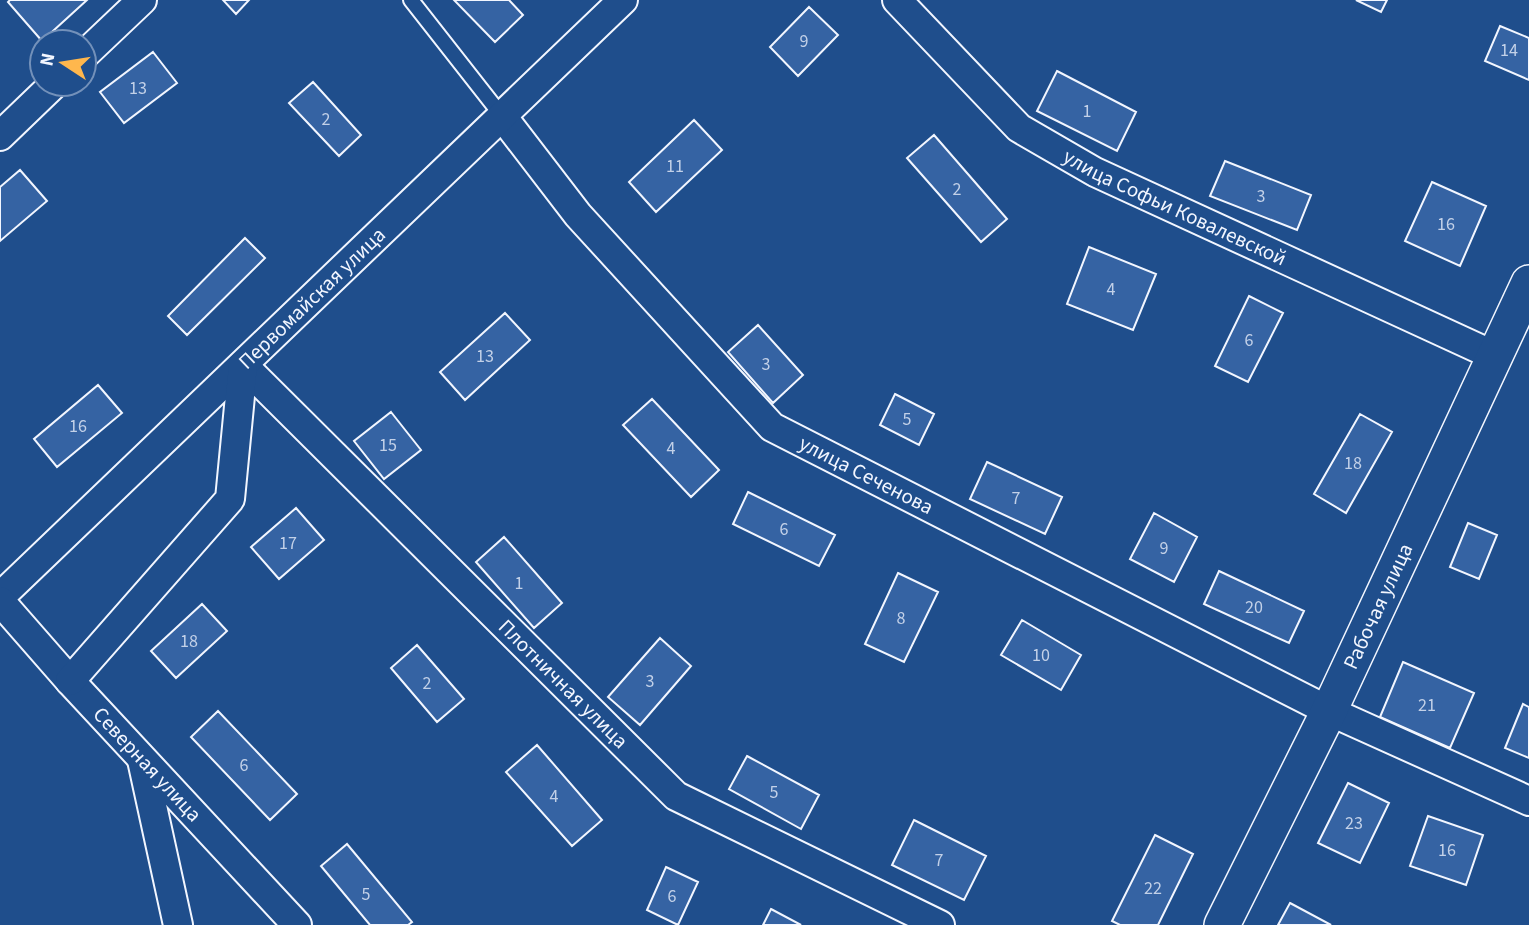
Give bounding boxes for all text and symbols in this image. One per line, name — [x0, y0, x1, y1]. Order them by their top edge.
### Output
north arrow — [28, 28, 98, 98]
house number: 9 — [800, 29, 809, 54]
house number: 14 — [1500, 38, 1518, 63]
text: N — [33, 51, 62, 69]
house number: 13 — [129, 76, 147, 101]
house number: 1 — [1083, 99, 1091, 124]
house number: 2 — [322, 107, 331, 132]
street label: улица Софьи Ковалевской — [1057, 142, 1292, 273]
house number: 11 — [666, 154, 684, 179]
house number: 2 — [953, 177, 962, 202]
house number: 3 — [1257, 184, 1266, 209]
house number: 16 — [1437, 212, 1455, 237]
street label: Первомайская улица — [232, 220, 392, 376]
house number: 4 — [1107, 277, 1116, 302]
house number: 6 — [1245, 328, 1254, 353]
house number: 13 — [476, 344, 494, 369]
house number: 3 — [762, 352, 771, 377]
house number: 5 — [903, 407, 912, 432]
house number: 16 — [69, 414, 87, 439]
street label: улица Сеченова — [794, 428, 939, 522]
house number: 15 — [379, 433, 397, 458]
house number: 4 — [667, 436, 676, 461]
house number: 18 — [1344, 451, 1362, 476]
house number: 7 — [1012, 486, 1021, 511]
house number: 6 — [780, 517, 789, 542]
house number: 17 — [279, 531, 297, 556]
house number: 9 — [1160, 536, 1169, 561]
street label: Рабочая улица — [1336, 538, 1420, 674]
house number: 1 — [515, 571, 523, 596]
house number: 20 — [1245, 595, 1263, 620]
house number: 8 — [897, 606, 906, 631]
street label: Плотничная улица — [492, 612, 635, 755]
house number: 18 — [180, 629, 198, 654]
house number: 10 — [1032, 643, 1050, 668]
house number: 3 — [646, 669, 655, 694]
house number: 2 — [423, 671, 432, 696]
house number: 21 — [1418, 693, 1436, 718]
street label: Северная улица — [86, 700, 209, 829]
house number: 6 — [240, 753, 249, 778]
house number: 5 — [770, 780, 779, 805]
house number: 4 — [550, 784, 559, 809]
house number: 23 — [1345, 811, 1363, 836]
house number: 16 — [1438, 838, 1456, 863]
house number: 7 — [935, 848, 944, 873]
house number: 22 — [1144, 876, 1162, 901]
house number: 5 — [362, 882, 371, 907]
house number: 6 — [668, 884, 677, 909]

